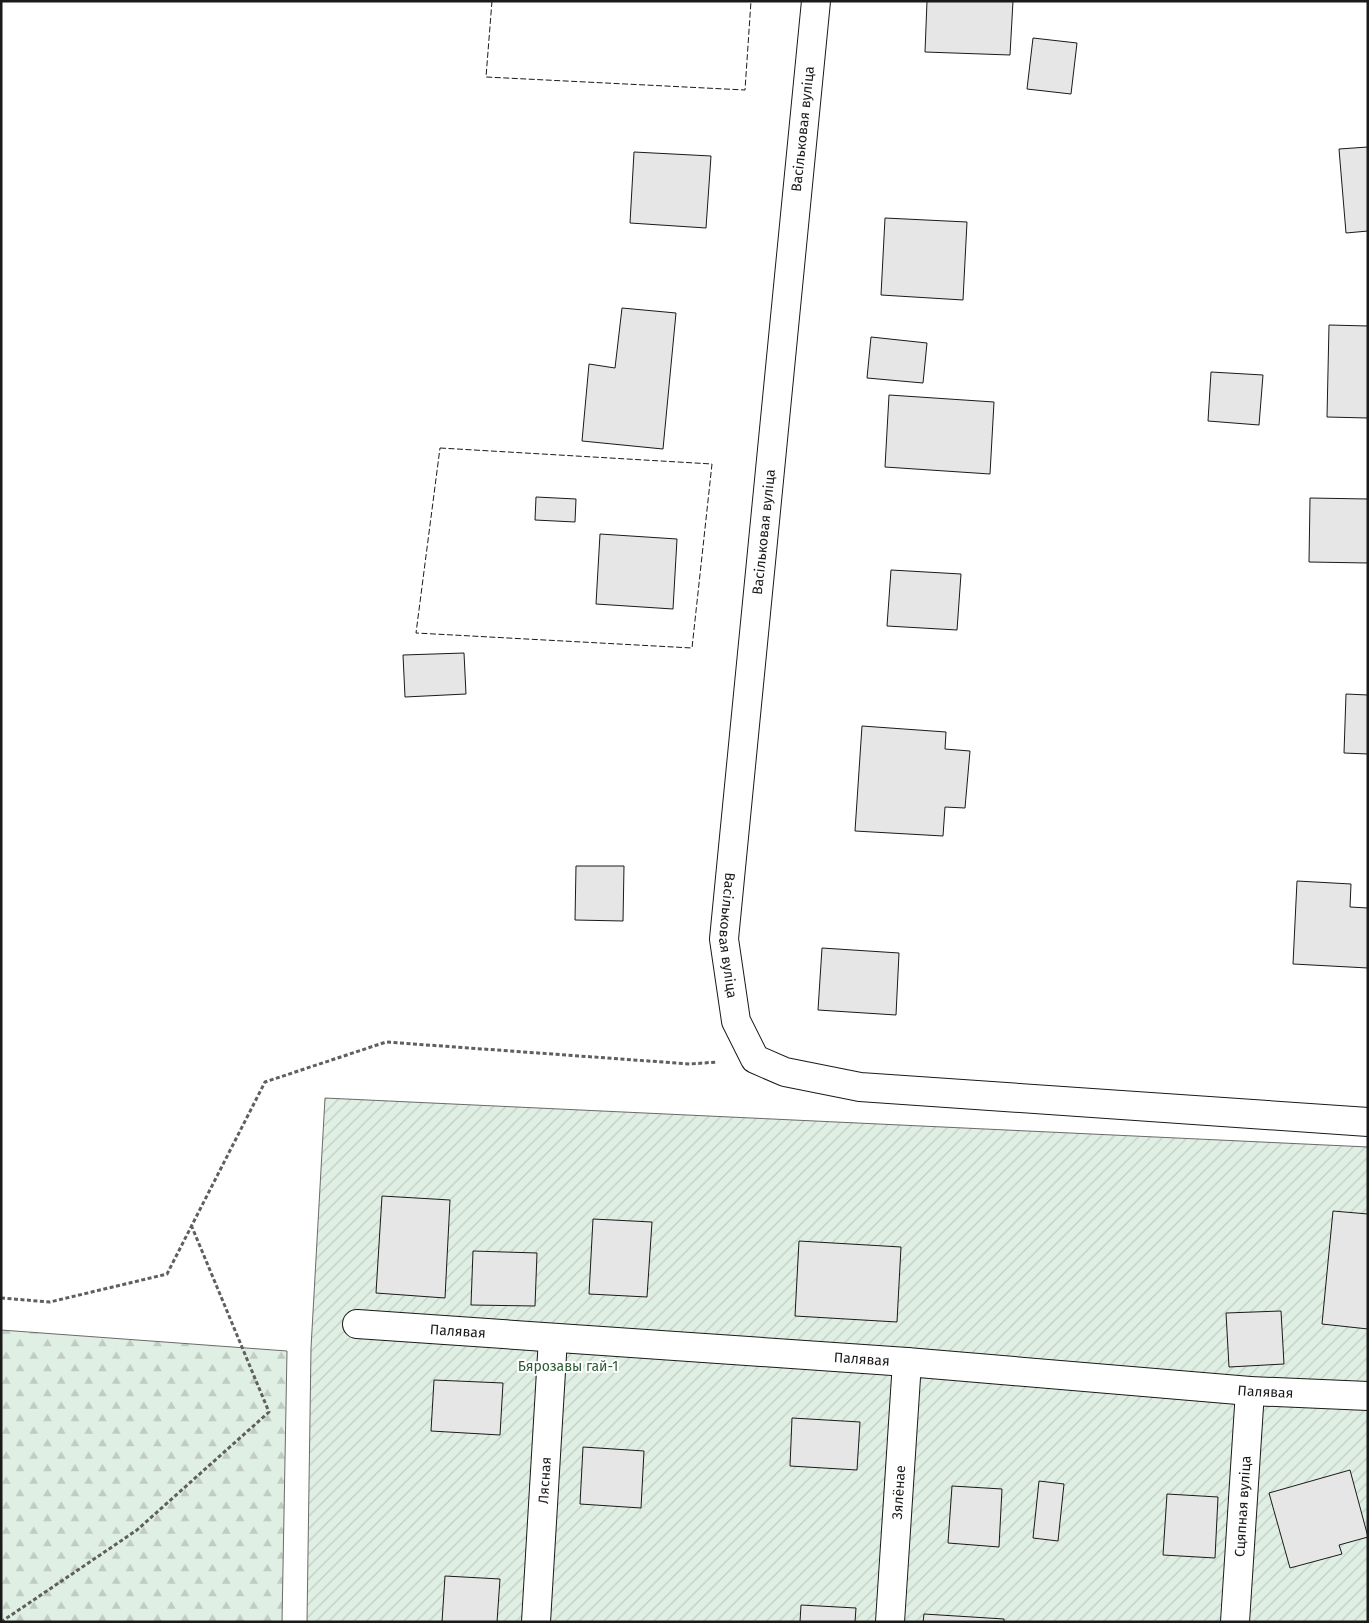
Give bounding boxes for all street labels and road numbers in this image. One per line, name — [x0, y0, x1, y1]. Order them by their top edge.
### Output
street label: Васільковая вуліца — [788, 65, 818, 193]
street label: Васільковая вуліца — [749, 468, 779, 596]
street label: Васільковая вуліца — [715, 872, 741, 999]
street label: Палявая — [429, 1321, 486, 1341]
street label: Палявая — [833, 1348, 890, 1369]
street label: Палявая — [1237, 1381, 1294, 1401]
street label: Сцяпная вуліца — [1231, 1455, 1254, 1557]
street label: Лясная — [535, 1456, 554, 1504]
street label: Зялёнае — [888, 1465, 909, 1520]

